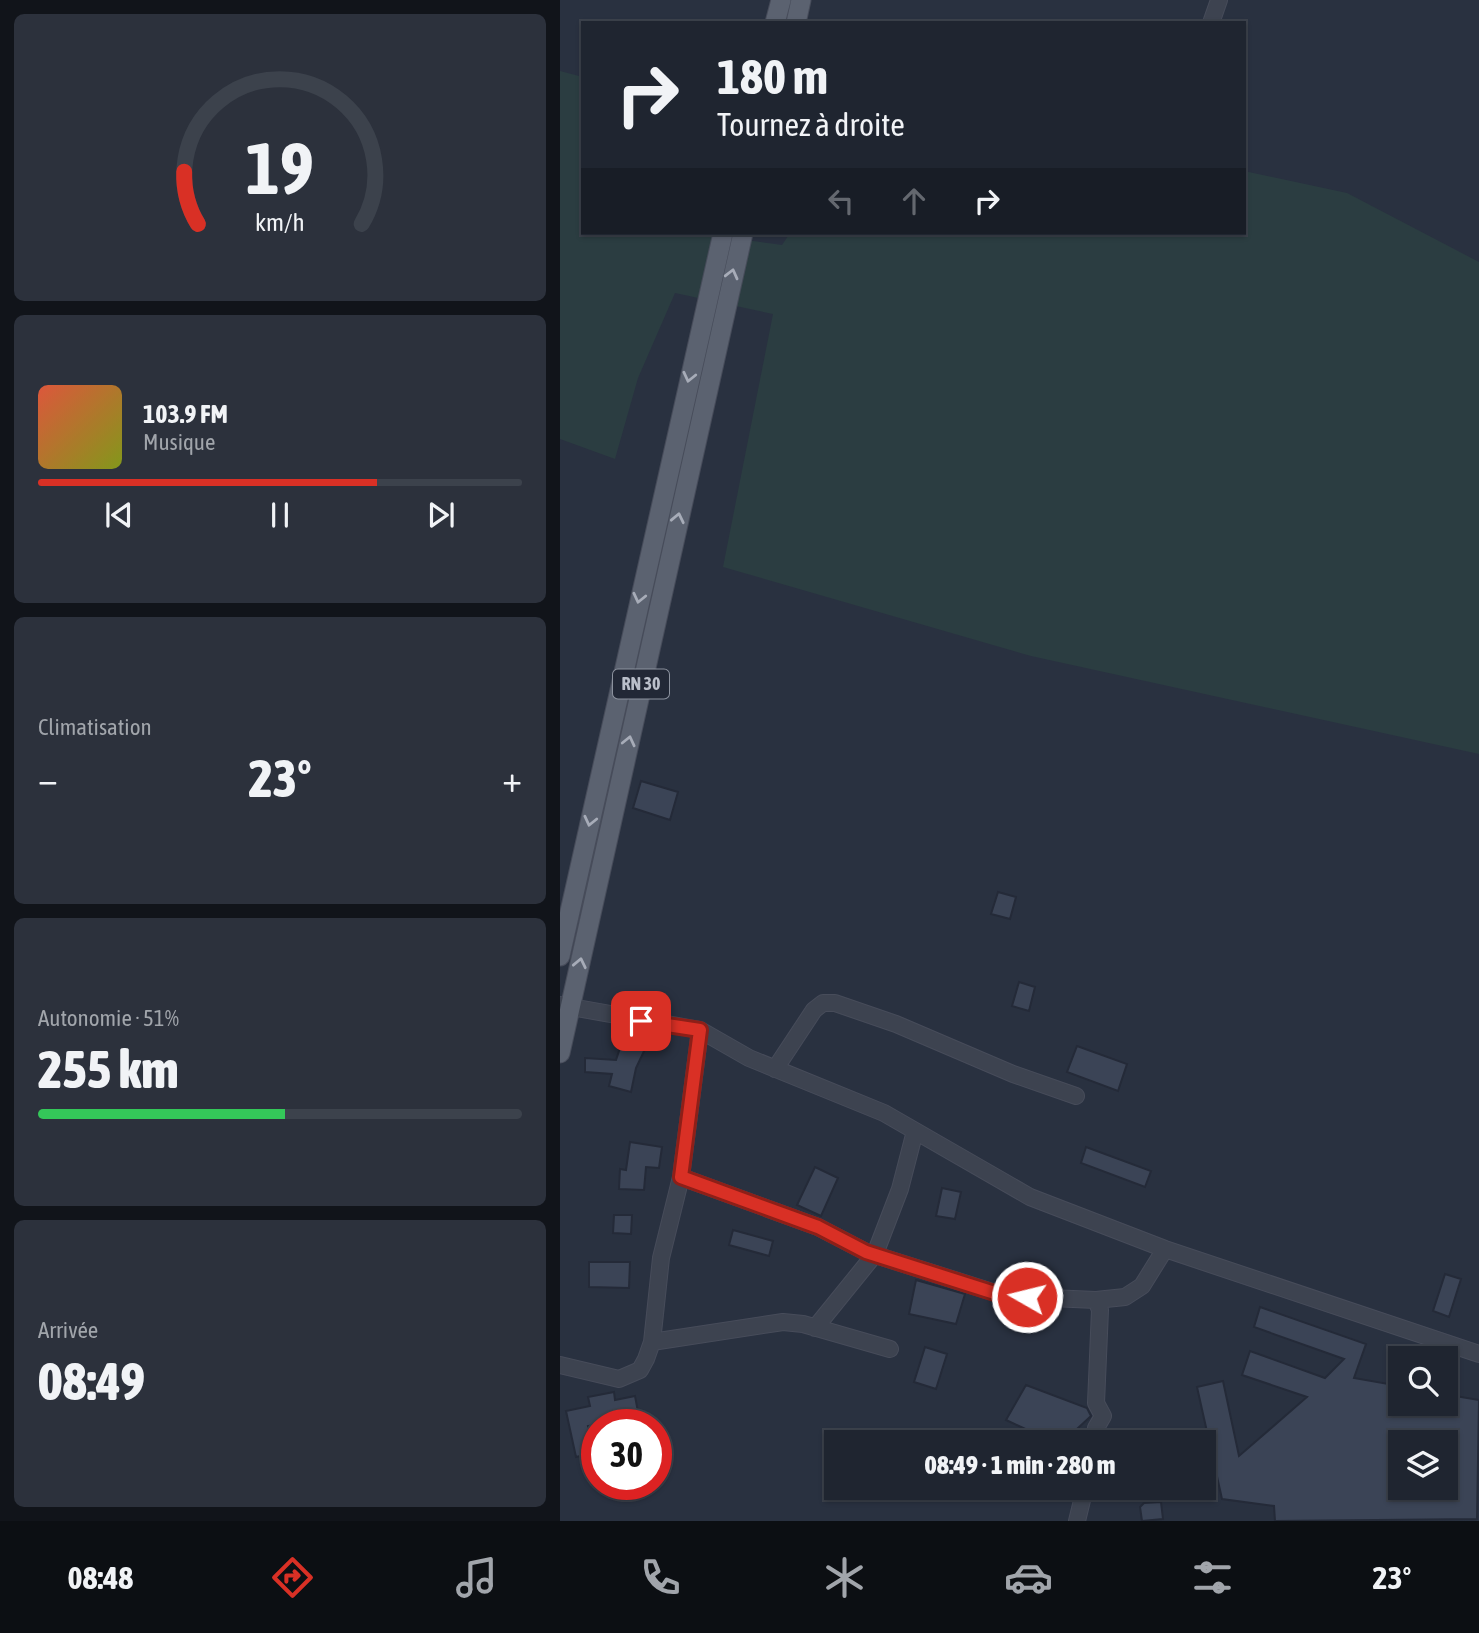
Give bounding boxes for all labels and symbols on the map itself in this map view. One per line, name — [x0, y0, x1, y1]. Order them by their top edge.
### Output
one-way arrow — [724, 268, 738, 280]
one-way arrow — [683, 370, 697, 382]
one-way arrow — [669, 512, 684, 524]
one-way arrow — [633, 592, 647, 604]
road number: RN 30 — [613, 670, 669, 698]
one-way arrow — [620, 735, 635, 747]
one-way arrow — [584, 815, 599, 827]
one-way arrow — [571, 957, 586, 969]
pin — [611, 991, 671, 1051]
position arrow — [990, 1260, 1064, 1334]
speed limit sign: 30 — [581, 1409, 672, 1500]

